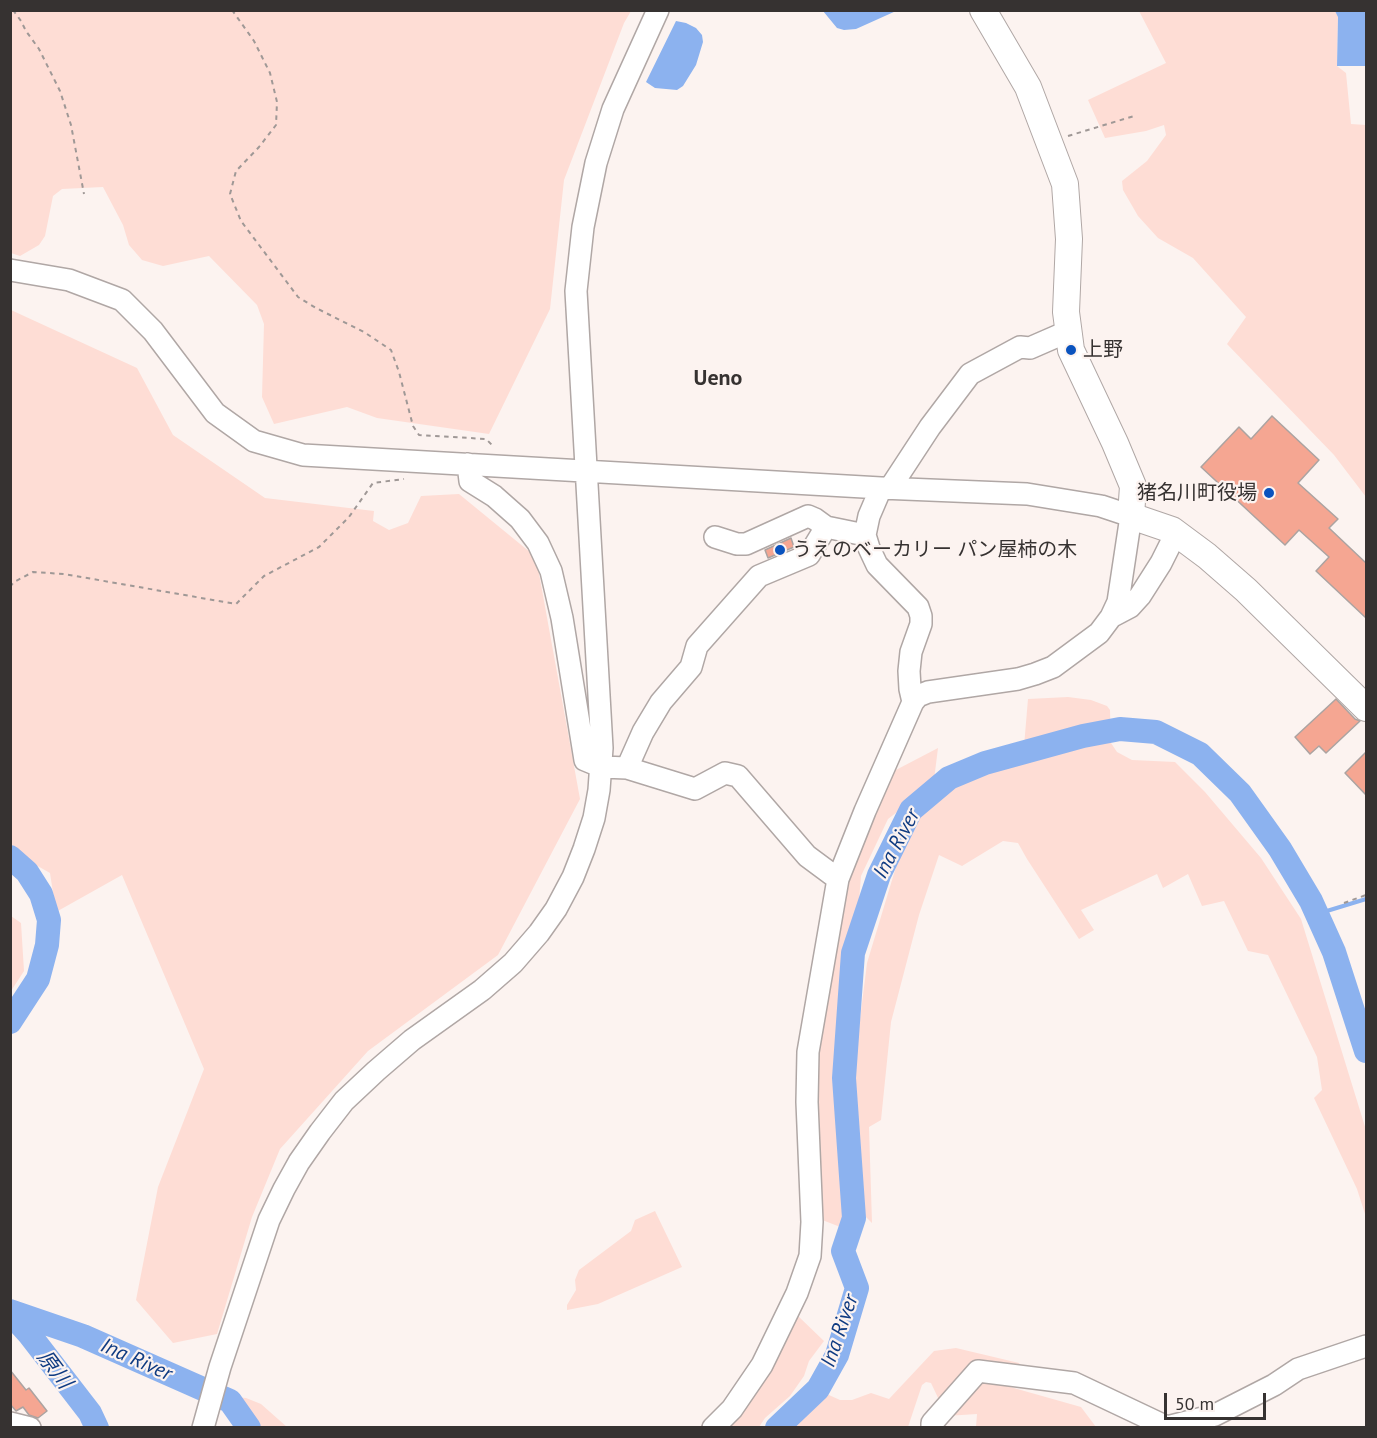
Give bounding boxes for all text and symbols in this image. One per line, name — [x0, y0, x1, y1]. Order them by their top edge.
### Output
place label: 上野 — [1083, 338, 1123, 362]
marker: 上野 — [1064, 343, 1078, 357]
district label: Ueno — [694, 366, 742, 392]
place label: 猪名川町役場 — [1137, 481, 1257, 505]
marker: 猪名川町役場 — [1262, 486, 1276, 500]
place label: うえのベーカリー パン屋柿の木 — [792, 538, 1077, 562]
marker: うえのベーカリー パン屋柿の木 — [773, 543, 787, 557]
water label: Ina River — [868, 805, 926, 883]
water label: Ina River — [816, 1291, 864, 1371]
water label: Ina River — [97, 1333, 175, 1387]
water label: 原川 — [31, 1346, 77, 1394]
scale bar — [1167, 1381, 1269, 1419]
text: 50 m — [1175, 1392, 1214, 1415]

